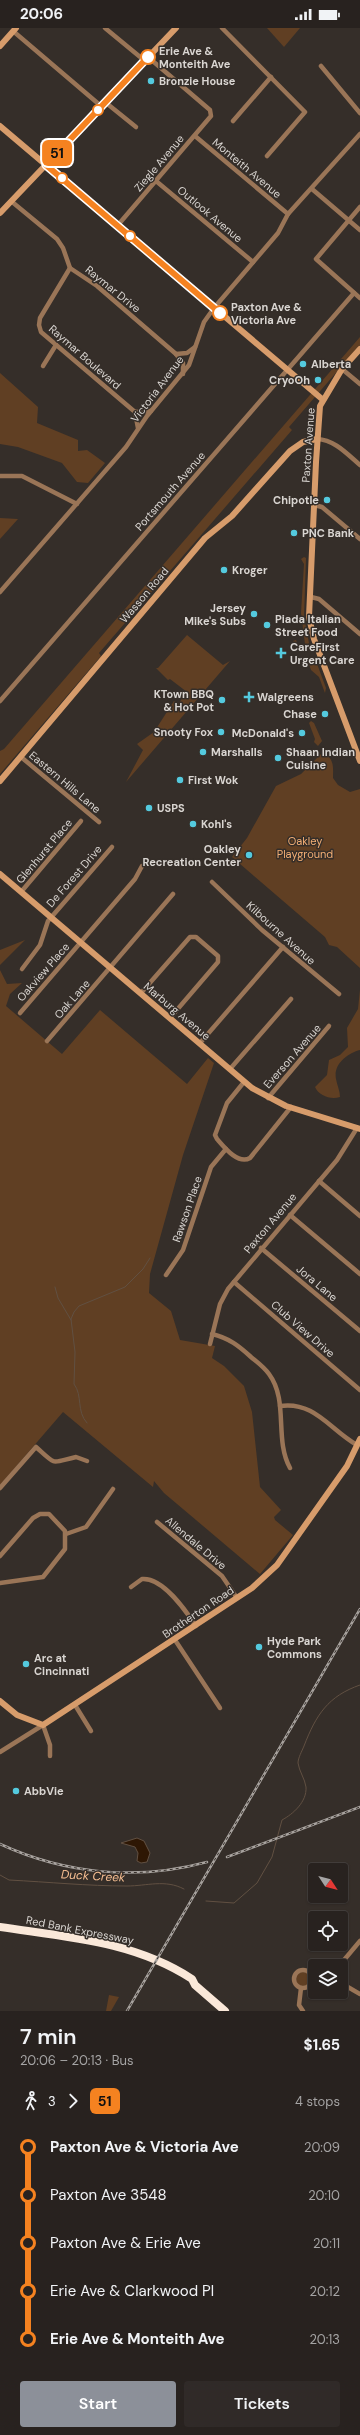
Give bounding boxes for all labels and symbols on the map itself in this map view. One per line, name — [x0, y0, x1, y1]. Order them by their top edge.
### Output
place label: Erie Ave & Monteith Ave — [159, 44, 231, 71]
marker: Erie Ave & Monteith Ave — [140, 49, 156, 65]
place label: Bronzie House — [159, 74, 236, 88]
marker: Bronzie House — [146, 76, 156, 86]
unlabelled marker — [92, 104, 104, 116]
street label: Ziegle Avenue — [131, 132, 187, 194]
street label: Monteith Avenue — [210, 135, 284, 201]
line badge: 51 — [39, 140, 75, 166]
unlabelled marker — [56, 172, 68, 184]
street label: Outlook Avenue — [175, 183, 245, 245]
unlabelled marker — [124, 230, 136, 242]
street label: Raymar Drive — [82, 262, 144, 316]
place label: Paxton Ave & Victoria Ave — [231, 300, 302, 327]
marker: Paxton Ave & Victoria Ave — [212, 305, 228, 321]
street label: Raymar Boulevard — [46, 322, 124, 392]
street label: Victoria Avenue — [127, 353, 187, 425]
place label: Alberta — [311, 357, 351, 371]
marker: Alberta — [298, 359, 308, 369]
place label: CryoOh — [269, 373, 310, 387]
marker: CryoOh — [313, 375, 323, 385]
street label: Paxton Avenue — [298, 407, 318, 483]
street label: Portsmouth Avenue — [132, 449, 208, 533]
place label: Chipotle — [273, 493, 319, 507]
marker: Chipotle — [322, 495, 332, 505]
place label: PNC Bank — [302, 526, 355, 540]
marker: PNC Bank — [289, 528, 299, 538]
place label: Kroger — [232, 563, 268, 577]
street label: Wasson Road — [117, 564, 171, 626]
marker: Kroger — [219, 565, 229, 575]
place label: Jersey Mike's Subs — [184, 601, 246, 628]
marker: Jersey Mike's Subs — [249, 609, 259, 619]
place label: Piada Italian Street Food — [275, 612, 341, 639]
marker: Piada Italian Street Food — [262, 620, 272, 630]
place label: CareFirst Urgent Care — [290, 640, 355, 667]
marker: CareFirst Urgent Care — [275, 647, 287, 659]
place label: KTown BBQ & Hot Pot — [154, 687, 214, 714]
place label: Walgreens — [257, 690, 314, 704]
marker: Walgreens — [244, 692, 254, 702]
marker: KTown BBQ & Hot Pot — [217, 695, 227, 705]
place label: Chase — [283, 707, 317, 721]
marker: Chase — [320, 709, 330, 719]
place label: Snooty Fox — [154, 725, 214, 739]
place label: McDonald's — [232, 726, 294, 740]
marker: Snooty Fox — [216, 727, 226, 737]
marker: McDonald's — [297, 728, 307, 738]
place label: Marshalls — [211, 745, 263, 759]
place label: Shaan Indian Cuisine — [286, 745, 355, 772]
marker: Marshalls — [198, 747, 208, 757]
street label: Eastern Hills Lane — [26, 748, 104, 816]
marker: Shaan Indian Cuisine — [273, 753, 283, 763]
place label: First Wok — [188, 773, 239, 787]
marker: First Wok — [175, 775, 185, 785]
place label: USPS — [157, 801, 185, 815]
marker: USPS — [144, 803, 154, 813]
street label: Glenhurst Place — [13, 816, 75, 886]
place label: Kohl's — [201, 817, 232, 831]
marker: Kohl's — [188, 819, 198, 829]
park label: Oakley Playground — [277, 834, 333, 861]
street label: De Forest Drive — [43, 842, 105, 910]
place label: Oakley Recreation Center — [143, 842, 241, 869]
marker: Oakley Recreation Center — [244, 850, 254, 860]
street label: Kilbourne Avenue — [244, 898, 318, 968]
street label: Oakview Place — [14, 940, 72, 1004]
street label: Oak Lane — [51, 977, 93, 1021]
street label: Marburg Avenue — [141, 979, 213, 1043]
street label: Everson Avenue — [260, 1021, 324, 1091]
street label: Rawson Place — [169, 1174, 205, 1244]
street label: Paxton Avenue — [241, 1190, 299, 1256]
street label: Jora Lane — [294, 1262, 340, 1304]
street label: Club View Drive — [268, 1298, 338, 1360]
street label: Allendale Drive — [163, 1513, 229, 1573]
street label: Brotherton Road — [160, 1583, 237, 1641]
place label: Hyde Park Commons — [267, 1634, 322, 1661]
marker: Hyde Park Commons — [254, 1642, 264, 1652]
place label: Arc at Cincinnati — [34, 1651, 89, 1678]
marker: Arc at Cincinnati — [21, 1659, 31, 1669]
place label: AbbVie — [24, 1784, 64, 1798]
marker: AbbVie — [11, 1786, 21, 1796]
north arrow — [308, 1863, 348, 1903]
water label: Duck Creek — [60, 1866, 126, 1886]
street label: Red Bank Expressway — [25, 1913, 135, 1947]

